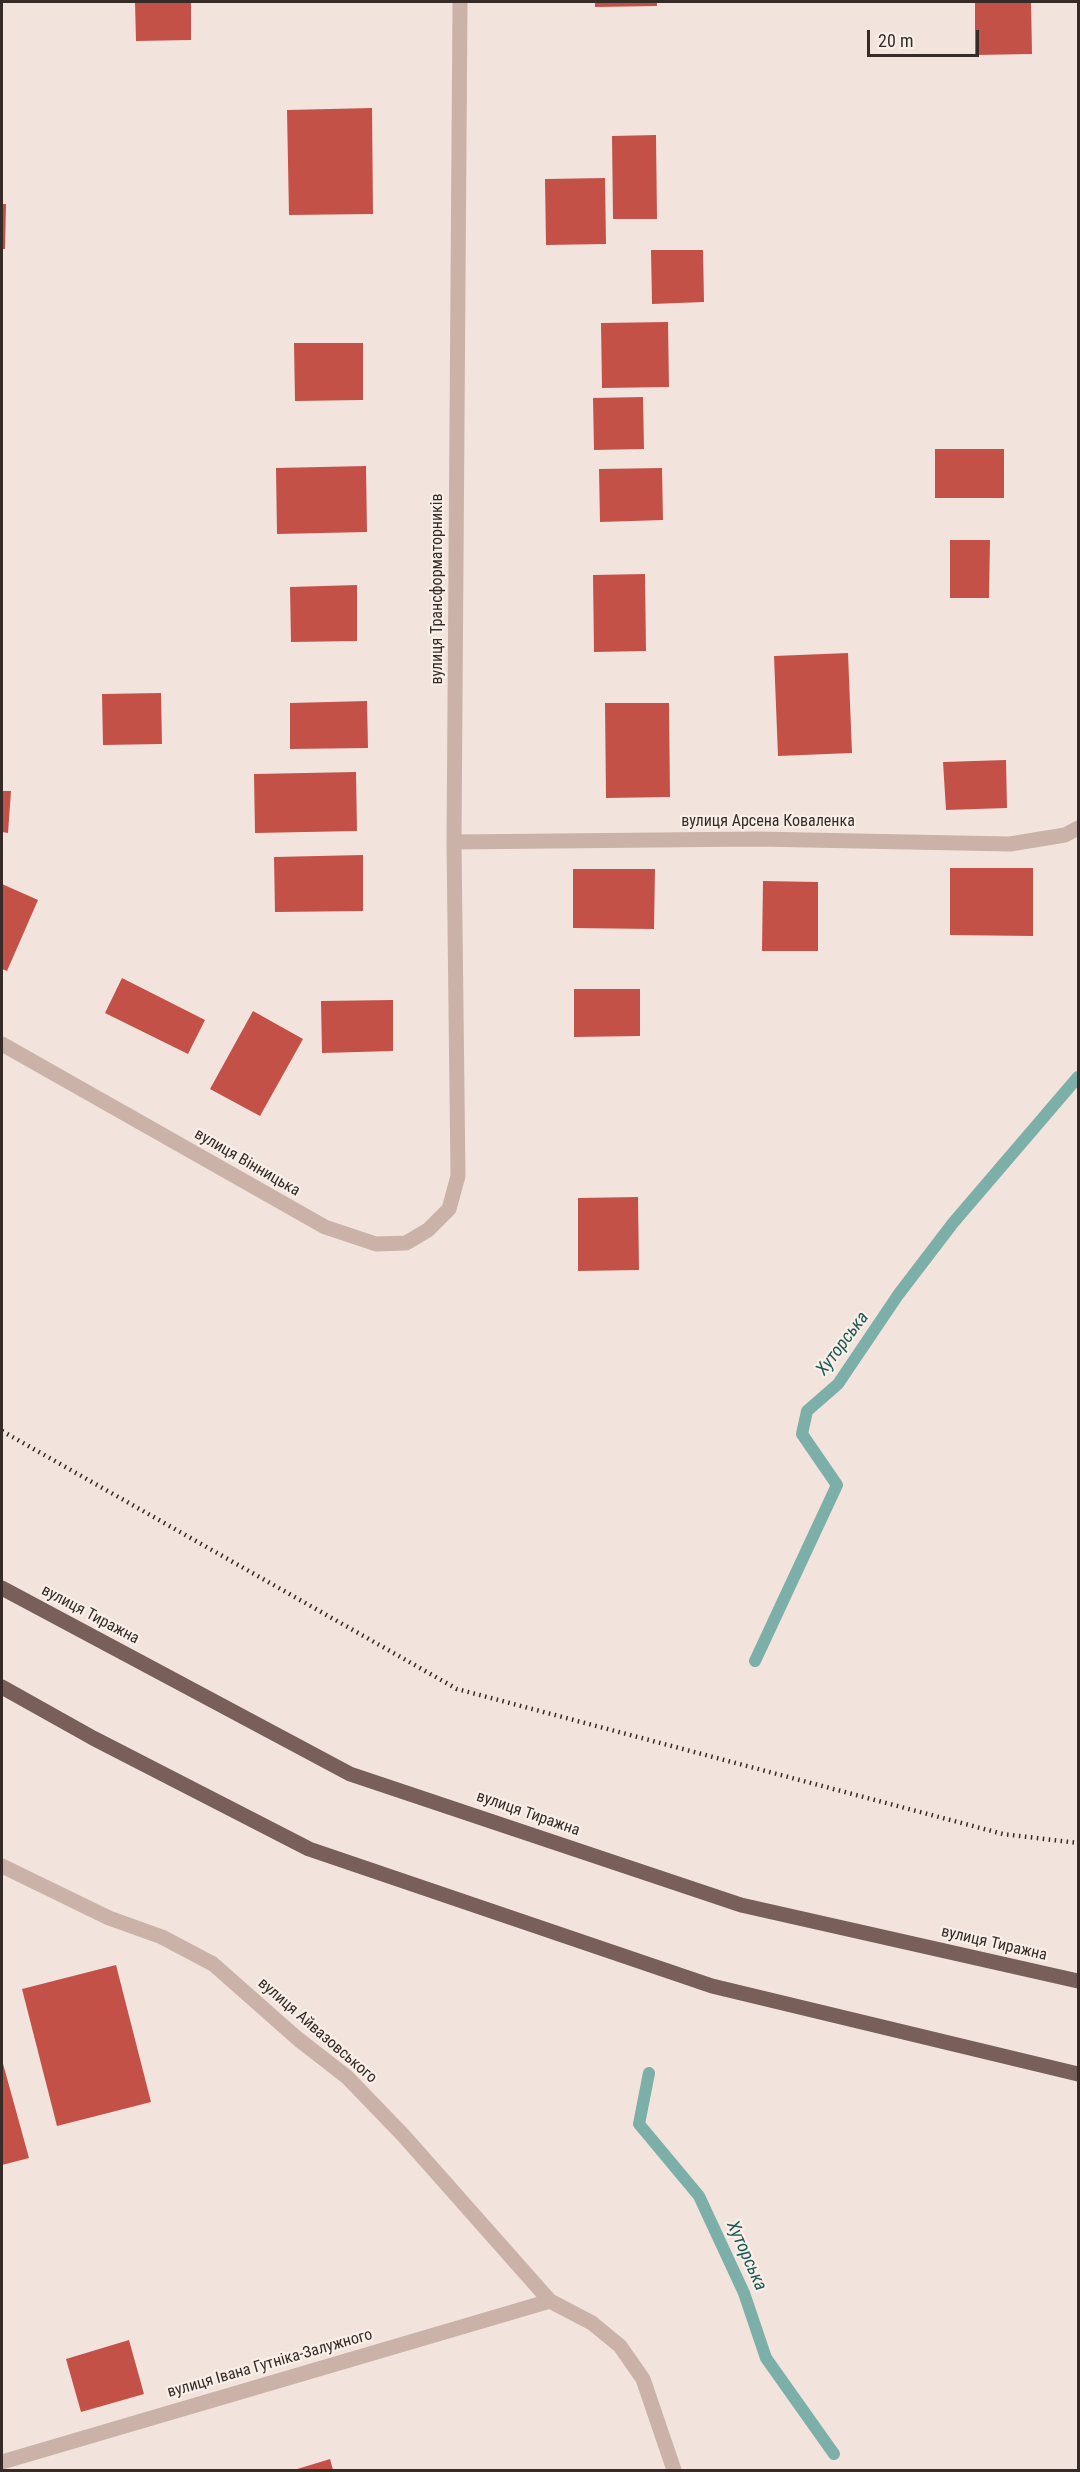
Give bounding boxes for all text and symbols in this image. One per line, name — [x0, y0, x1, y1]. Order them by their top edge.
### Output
scale bar — [870, 18, 982, 56]
text: 20 m — [878, 30, 913, 51]
street label: вулиця Трансформаторників — [428, 493, 448, 685]
street label: вулиця Арсена Коваленка — [681, 812, 855, 832]
street label: вулиця Вінницька — [191, 1125, 303, 1201]
water label: Хуторська — [812, 1308, 874, 1380]
street label: вулиця Тиражна — [38, 1581, 142, 1649]
street label: вулиця Тиражна — [474, 1787, 582, 1841]
street label: вулиця Тиражна — [939, 1922, 1049, 1966]
street label: вулиця Айвазовського — [254, 1974, 380, 2088]
water label: Хуторська — [721, 2218, 771, 2294]
street label: вулиця Івана Гутніка-Залужного — [165, 2326, 375, 2402]

